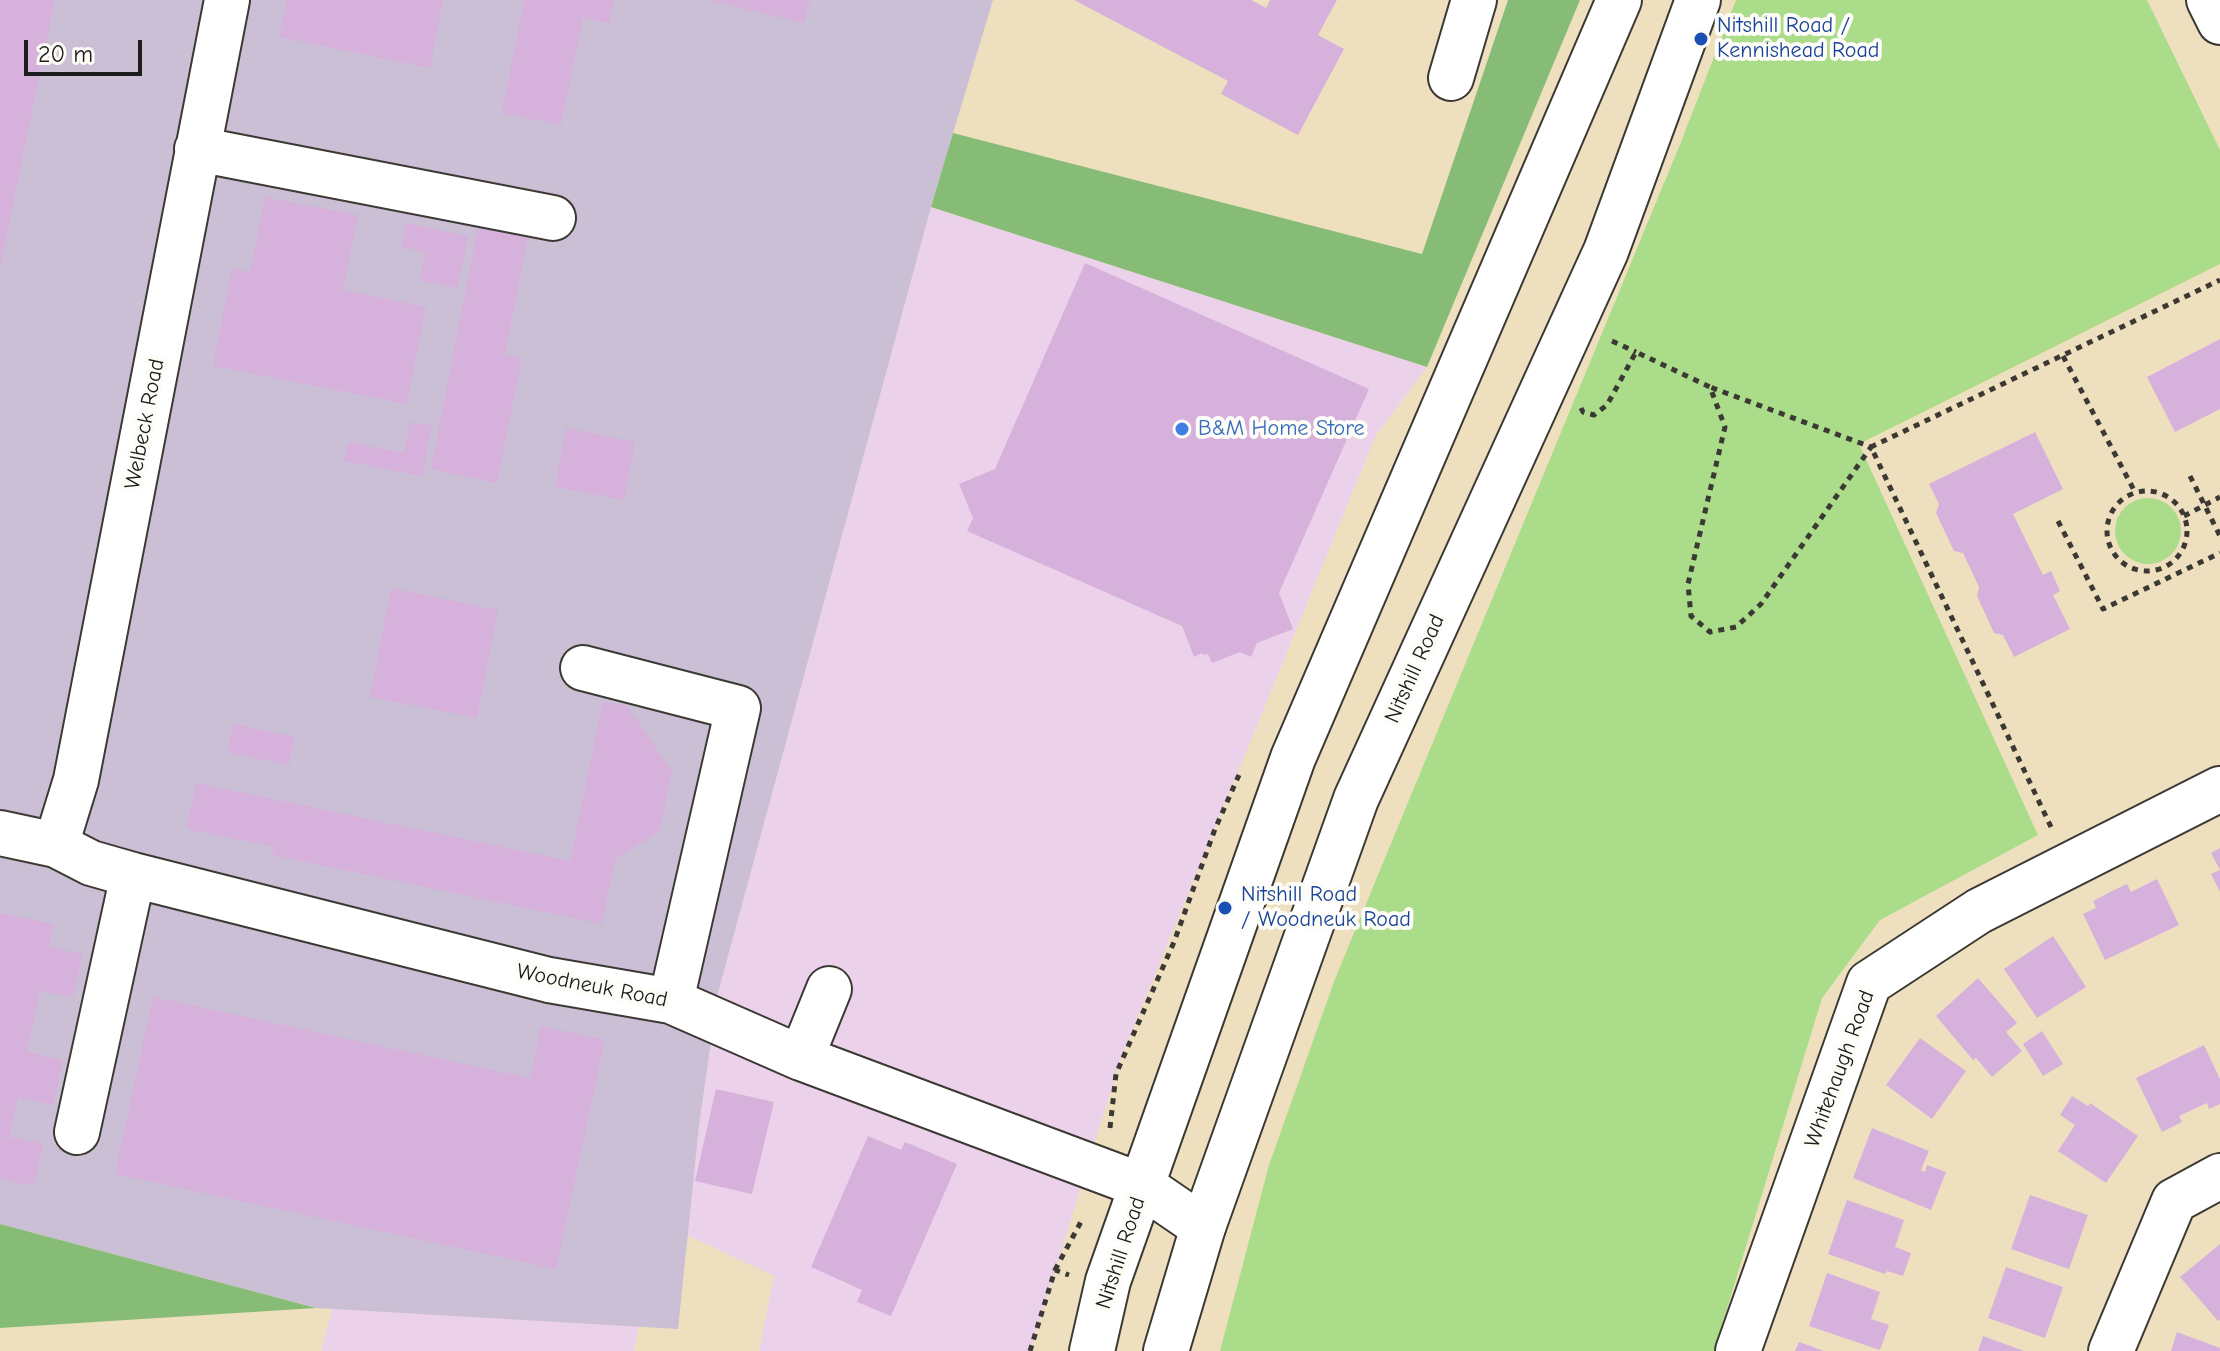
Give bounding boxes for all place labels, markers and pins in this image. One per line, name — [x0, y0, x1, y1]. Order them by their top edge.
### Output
place label: Nitshill Road / Kennishead Road — [1717, 13, 1879, 64]
marker: Nitshill Road / Kennishead Road — [1692, 30, 1710, 48]
place label: B&M Home Store — [1198, 416, 1364, 442]
marker: B&M Home Store — [1173, 420, 1191, 438]
place label: Nitshill Road / Woodneuk Road — [1241, 882, 1411, 934]
marker: Nitshill Road / Woodneuk Road — [1216, 899, 1234, 917]

